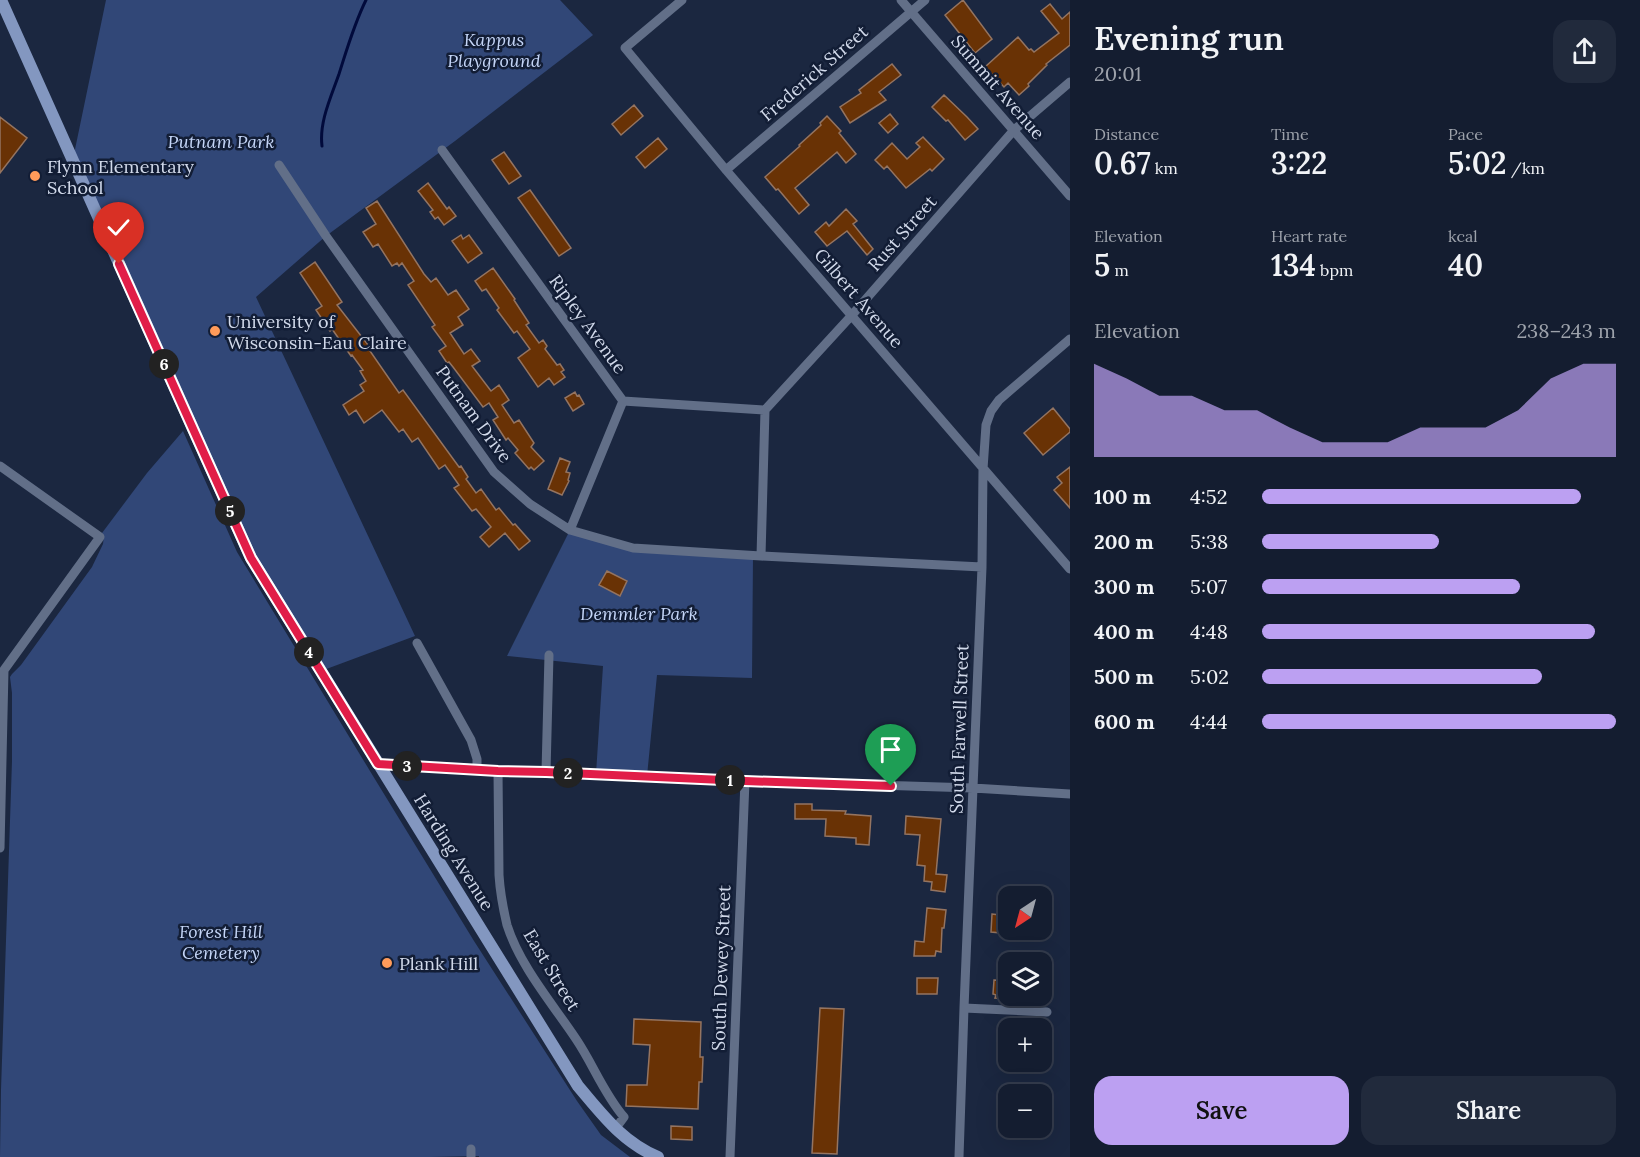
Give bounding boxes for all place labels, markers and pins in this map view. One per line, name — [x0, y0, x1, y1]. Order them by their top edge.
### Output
place label: Flynn Elementary School — [47, 155, 195, 199]
marker: Flynn Elementary School — [28, 169, 42, 183]
pin — [93, 202, 144, 264]
place label: University of Wisconsin-Eau Claire — [227, 310, 407, 354]
marker: University of Wisconsin-Eau Claire — [208, 324, 222, 338]
pin: 6 — [149, 349, 179, 379]
pin: 5 — [215, 496, 245, 526]
pin: 4 — [294, 637, 324, 667]
pin — [865, 724, 916, 786]
pin: 3 — [392, 751, 422, 781]
pin: 2 — [553, 758, 583, 788]
pin: 1 — [715, 765, 745, 795]
place label: Plank Hill — [399, 952, 478, 975]
marker: Plank Hill — [380, 956, 394, 970]

